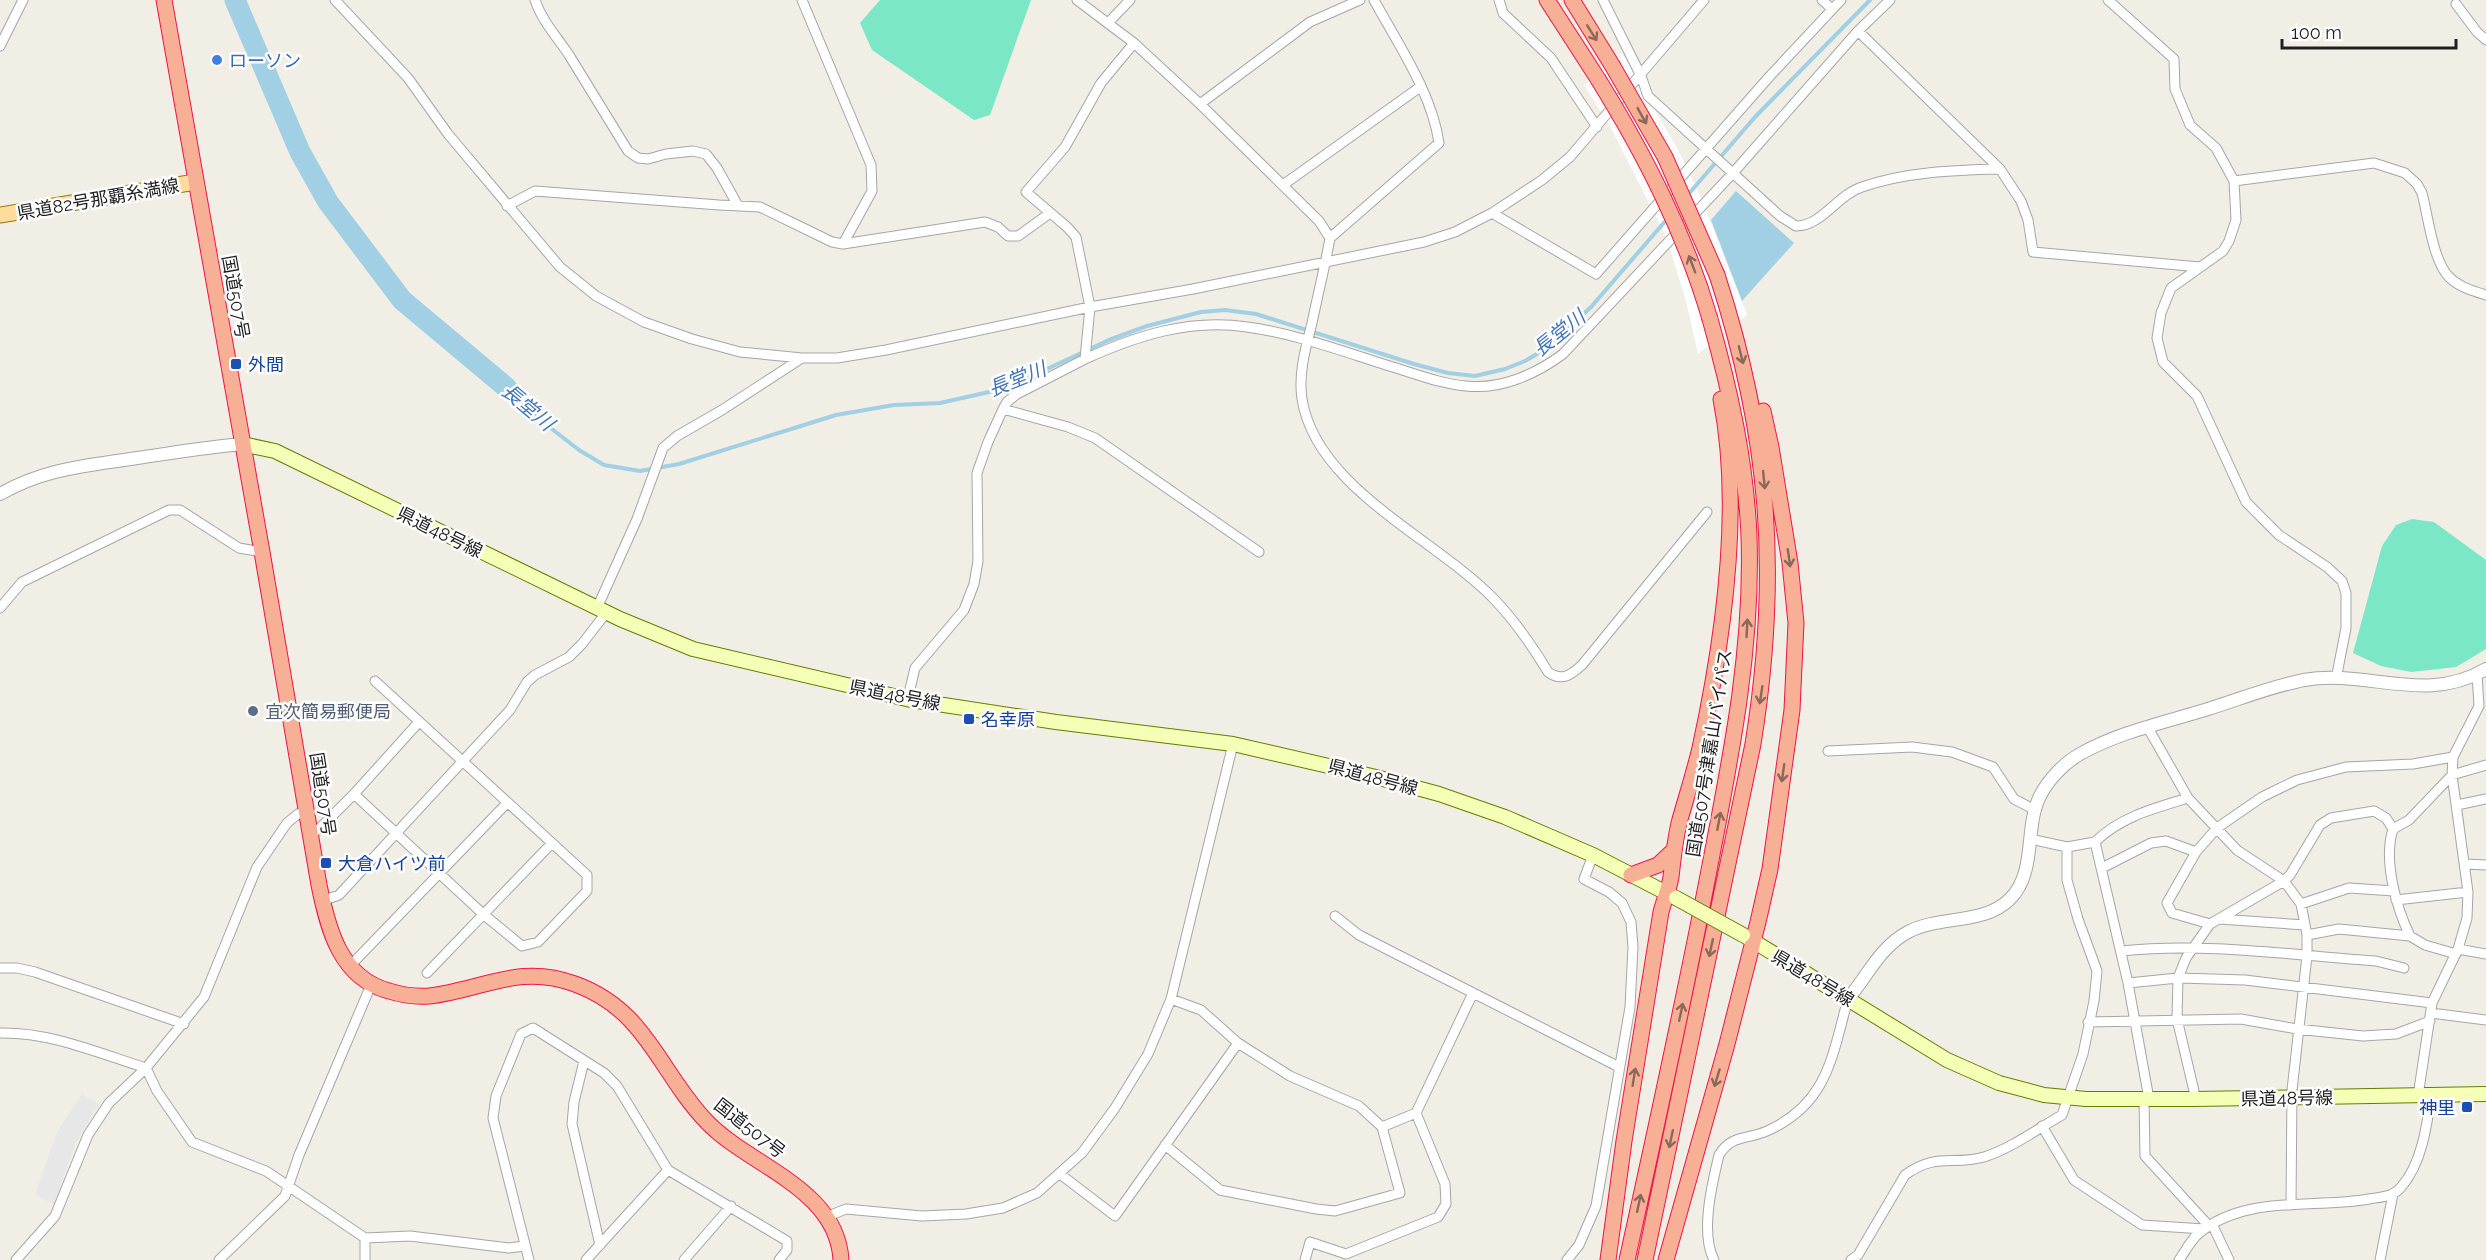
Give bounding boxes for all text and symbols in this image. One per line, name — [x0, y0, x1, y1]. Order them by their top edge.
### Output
scale bar — [2282, 12, 2456, 50]
text: 100 m — [2291, 22, 2342, 43]
one-way arrow — [1586, 24, 1598, 41]
place label: ローソン — [229, 50, 301, 71]
marker: ローソン — [210, 53, 224, 67]
one-way arrow — [1636, 107, 1648, 124]
street label: 県道82号那覇糸満線 — [15, 174, 181, 224]
street label: 国道507号 — [218, 254, 254, 340]
one-way arrow — [1686, 255, 1697, 273]
water label: 長堂川 — [1528, 304, 1591, 361]
one-way arrow — [1736, 345, 1748, 364]
place label: 外間 — [248, 354, 284, 375]
water label: 長堂川 — [985, 356, 1051, 401]
marker: 外間 — [229, 357, 243, 371]
water label: 長堂川 — [497, 379, 560, 437]
one-way arrow — [1759, 469, 1770, 489]
street label: 県道48号線 — [394, 502, 486, 562]
one-way arrow — [1783, 548, 1794, 568]
one-way arrow — [1742, 619, 1753, 639]
street label: 国道507号津嘉山バイパス — [1682, 648, 1736, 858]
street label: 県道48号線 — [848, 676, 942, 714]
one-way arrow — [1755, 685, 1766, 705]
place label: 宜次簡易郵便局 — [265, 701, 391, 722]
marker: 宜次簡易郵便局 — [246, 704, 260, 718]
place label: 名幸原 — [981, 709, 1035, 730]
marker: 名幸原 — [962, 712, 976, 726]
street label: 国道507号 — [306, 751, 340, 837]
street label: 県道48号線 — [1326, 755, 1420, 799]
one-way arrow — [1778, 763, 1789, 783]
one-way arrow — [1714, 812, 1725, 831]
place label: 大倉ハイツ前 — [338, 853, 446, 874]
marker: 大倉ハイツ前 — [319, 856, 333, 870]
one-way arrow — [1705, 938, 1716, 958]
street label: 県道48号線 — [1768, 945, 1858, 1011]
one-way arrow — [1676, 1003, 1687, 1023]
one-way arrow — [1629, 1068, 1640, 1088]
one-way arrow — [1711, 1068, 1722, 1087]
street label: 県道48号線 — [2241, 1087, 2333, 1109]
street label: 国道507号 — [710, 1094, 790, 1162]
place label: 神里 — [2419, 1097, 2455, 1118]
marker: 神里 — [2460, 1100, 2474, 1114]
one-way arrow — [1665, 1130, 1677, 1149]
one-way arrow — [1634, 1194, 1646, 1213]

